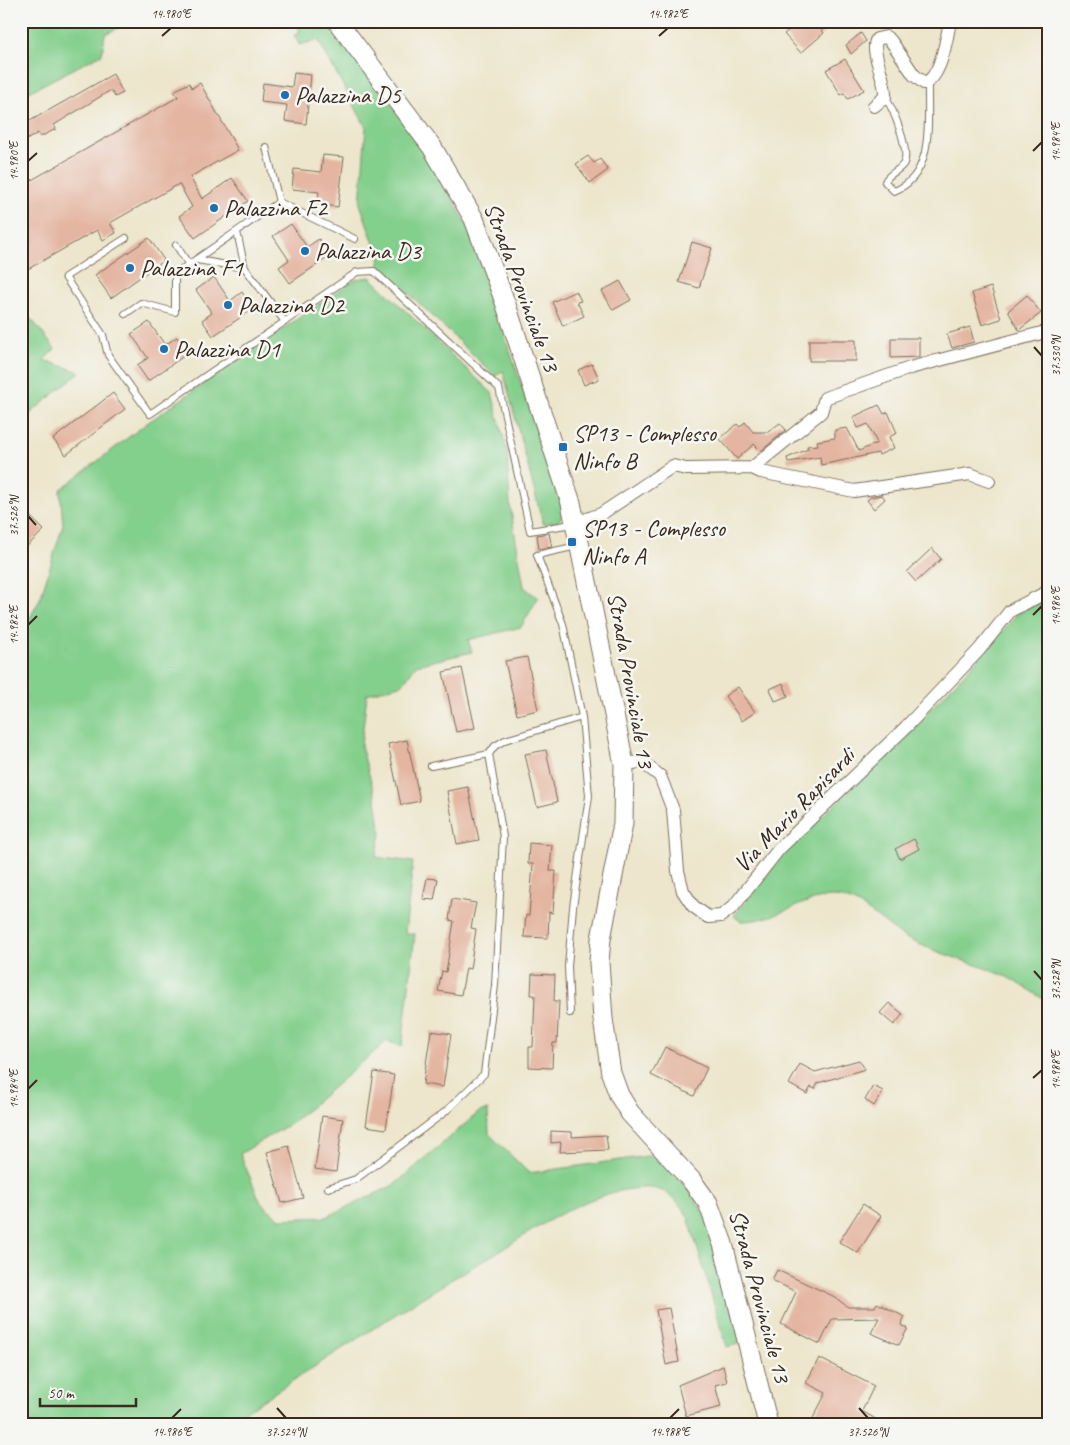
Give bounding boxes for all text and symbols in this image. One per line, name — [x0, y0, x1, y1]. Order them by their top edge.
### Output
text: 14.980°E — [151, 6, 192, 22]
text: 14.982°E — [648, 6, 689, 22]
place label: Palazzina D5 — [295, 80, 402, 110]
marker: Palazzina D5 — [279, 89, 291, 101]
text: 14.984°E — [1048, 121, 1064, 162]
text: 14.980°E — [6, 140, 22, 181]
place label: Palazzina F2 — [224, 193, 329, 223]
street label: Strada Provinciale 13 — [478, 198, 567, 378]
marker: Palazzina F2 — [208, 202, 220, 214]
place label: Palazzina D3 — [315, 236, 423, 266]
marker: Palazzina D3 — [299, 245, 311, 257]
place label: Palazzina F1 — [140, 253, 244, 283]
marker: Palazzina F1 — [124, 262, 136, 274]
place label: Palazzina D2 — [238, 290, 346, 320]
marker: Palazzina D2 — [222, 299, 234, 311]
place label: Palazzina D1 — [174, 334, 281, 364]
text: 37.530°N — [1048, 334, 1064, 376]
marker: Palazzina D1 — [158, 343, 170, 355]
place label: SP13 - Complesso Ninfo B — [573, 418, 718, 476]
marker: SP13 - Complesso Ninfo B — [557, 441, 569, 453]
text: 37.526°N — [6, 494, 22, 536]
place label: SP13 - Complesso Ninfo A — [582, 513, 727, 571]
marker: SP13 - Complesso Ninfo A — [566, 536, 578, 548]
text: 14.986°E — [1048, 585, 1064, 626]
street label: Strada Provinciale 13 — [601, 590, 662, 772]
text: 14.982°E — [6, 604, 22, 645]
street label: Via Mario Rapisardi — [727, 739, 863, 879]
text: 37.528°N — [1048, 958, 1064, 1000]
text: 14.988°E — [1048, 1049, 1064, 1090]
text: 14.984°E — [6, 1068, 22, 1109]
street label: Strada Provinciale 13 — [723, 1206, 798, 1388]
scale bar — [40, 1375, 136, 1407]
text: 50 m — [48, 1384, 75, 1403]
text: 14.986°E — [152, 1424, 193, 1440]
text: 37.524°N — [266, 1424, 308, 1440]
text: 14.988°E — [650, 1424, 691, 1440]
text: 37.526°N — [848, 1424, 890, 1440]

